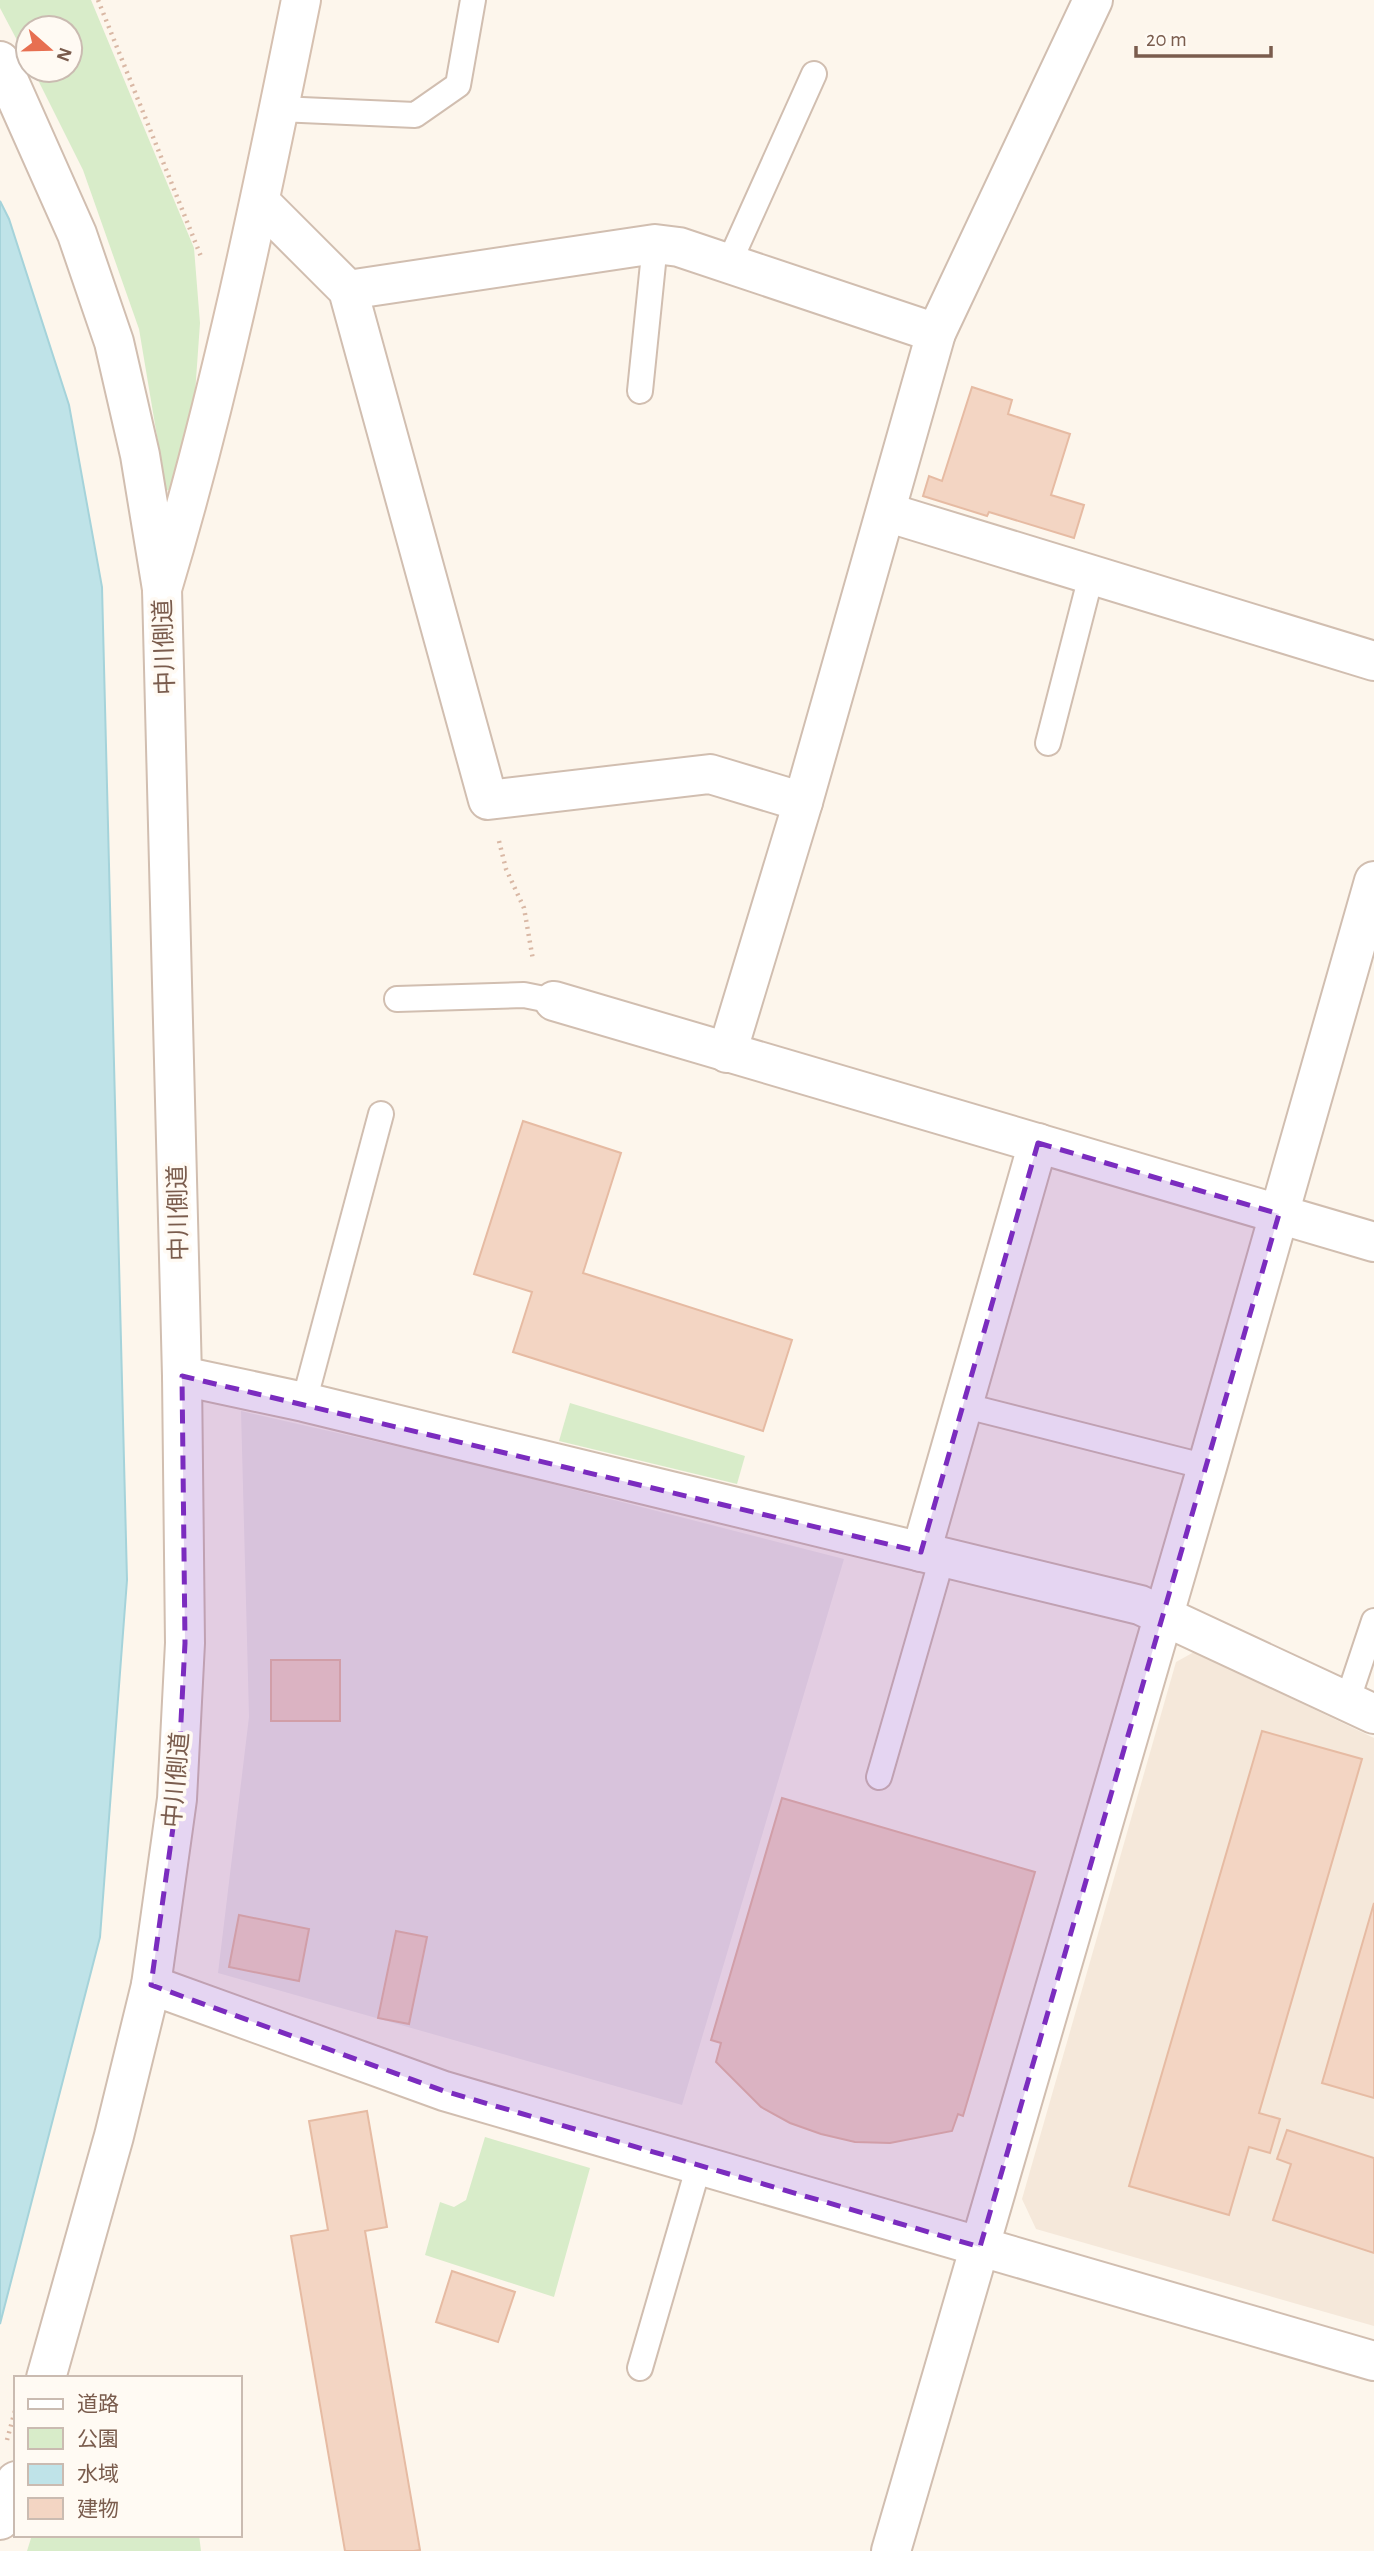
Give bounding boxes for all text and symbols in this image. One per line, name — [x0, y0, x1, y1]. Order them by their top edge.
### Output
north arrow — [14, 14, 84, 84]
scale bar — [1136, 14, 1271, 58]
text: 20 m — [1146, 29, 1187, 50]
text: N — [52, 45, 75, 64]
street label: 中川側道 — [149, 599, 179, 695]
street label: 中川側道 — [164, 1165, 192, 1261]
street label: 中川側道 — [159, 1731, 193, 1829]
legend — [14, 2376, 242, 2537]
text: 道路 — [77, 2393, 119, 2415]
text: 公園 — [77, 2429, 119, 2450]
text: 水域 — [77, 2463, 119, 2485]
text: 建物 — [77, 2498, 119, 2520]

